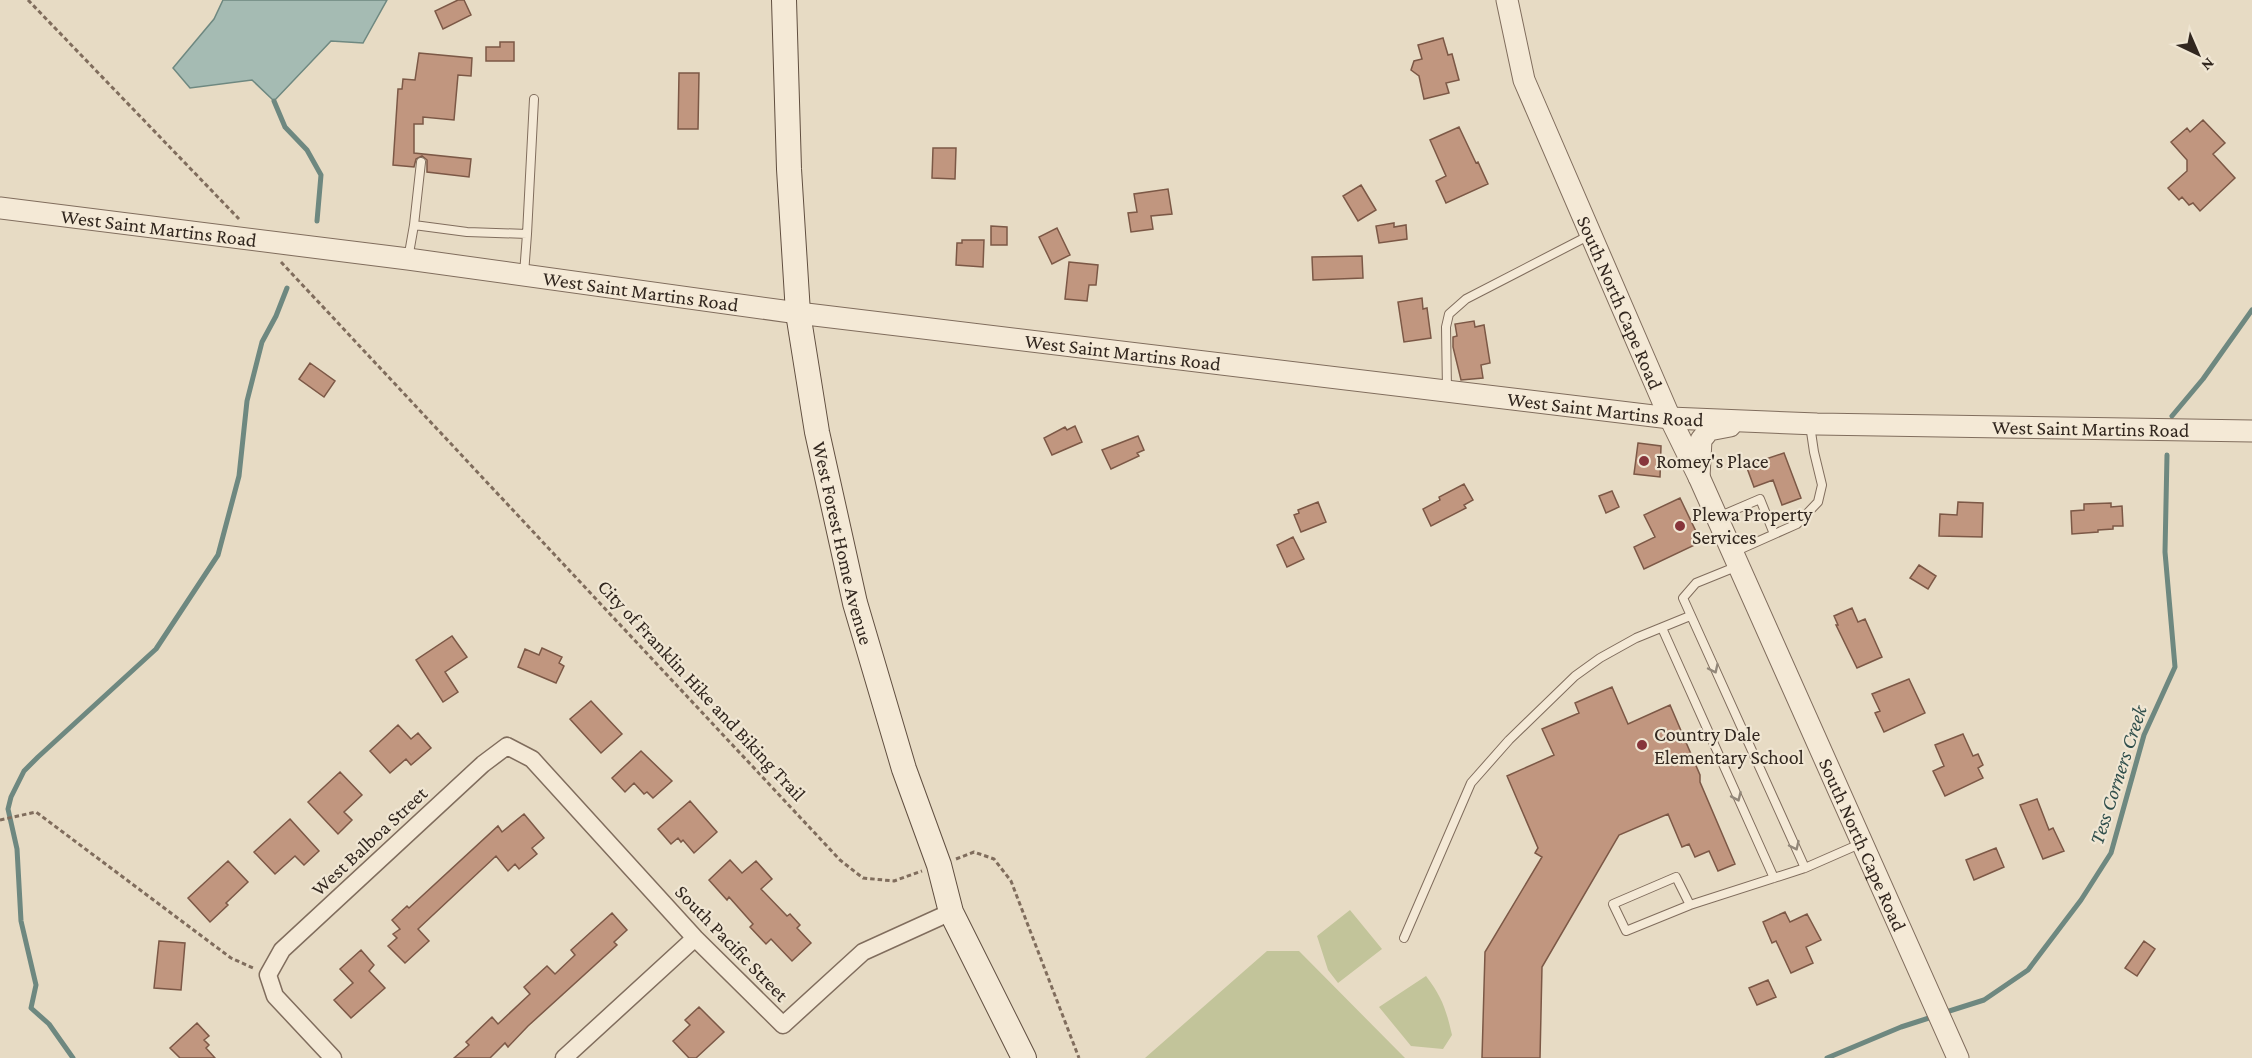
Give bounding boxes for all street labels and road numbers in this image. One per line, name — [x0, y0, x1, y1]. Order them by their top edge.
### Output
street label: West Saint Martins Road — [60, 205, 258, 251]
street label: South North Cape Road — [1573, 212, 1667, 393]
street label: West Saint Martins Road — [541, 267, 740, 316]
street label: West Saint Martins Road — [1023, 329, 1222, 375]
street label: West Saint Martins Road — [1506, 387, 1704, 430]
street label: West Saint Martins Road — [1992, 416, 2190, 441]
street label: West Forest Home Avenue — [808, 439, 878, 648]
street label: City of Franklin Hike and Biking Trail — [593, 575, 810, 806]
street label: South North Cape Road — [1815, 755, 1911, 935]
street label: West Balboa Street — [307, 782, 432, 900]
street label: South Pacific Street — [671, 880, 793, 1006]

